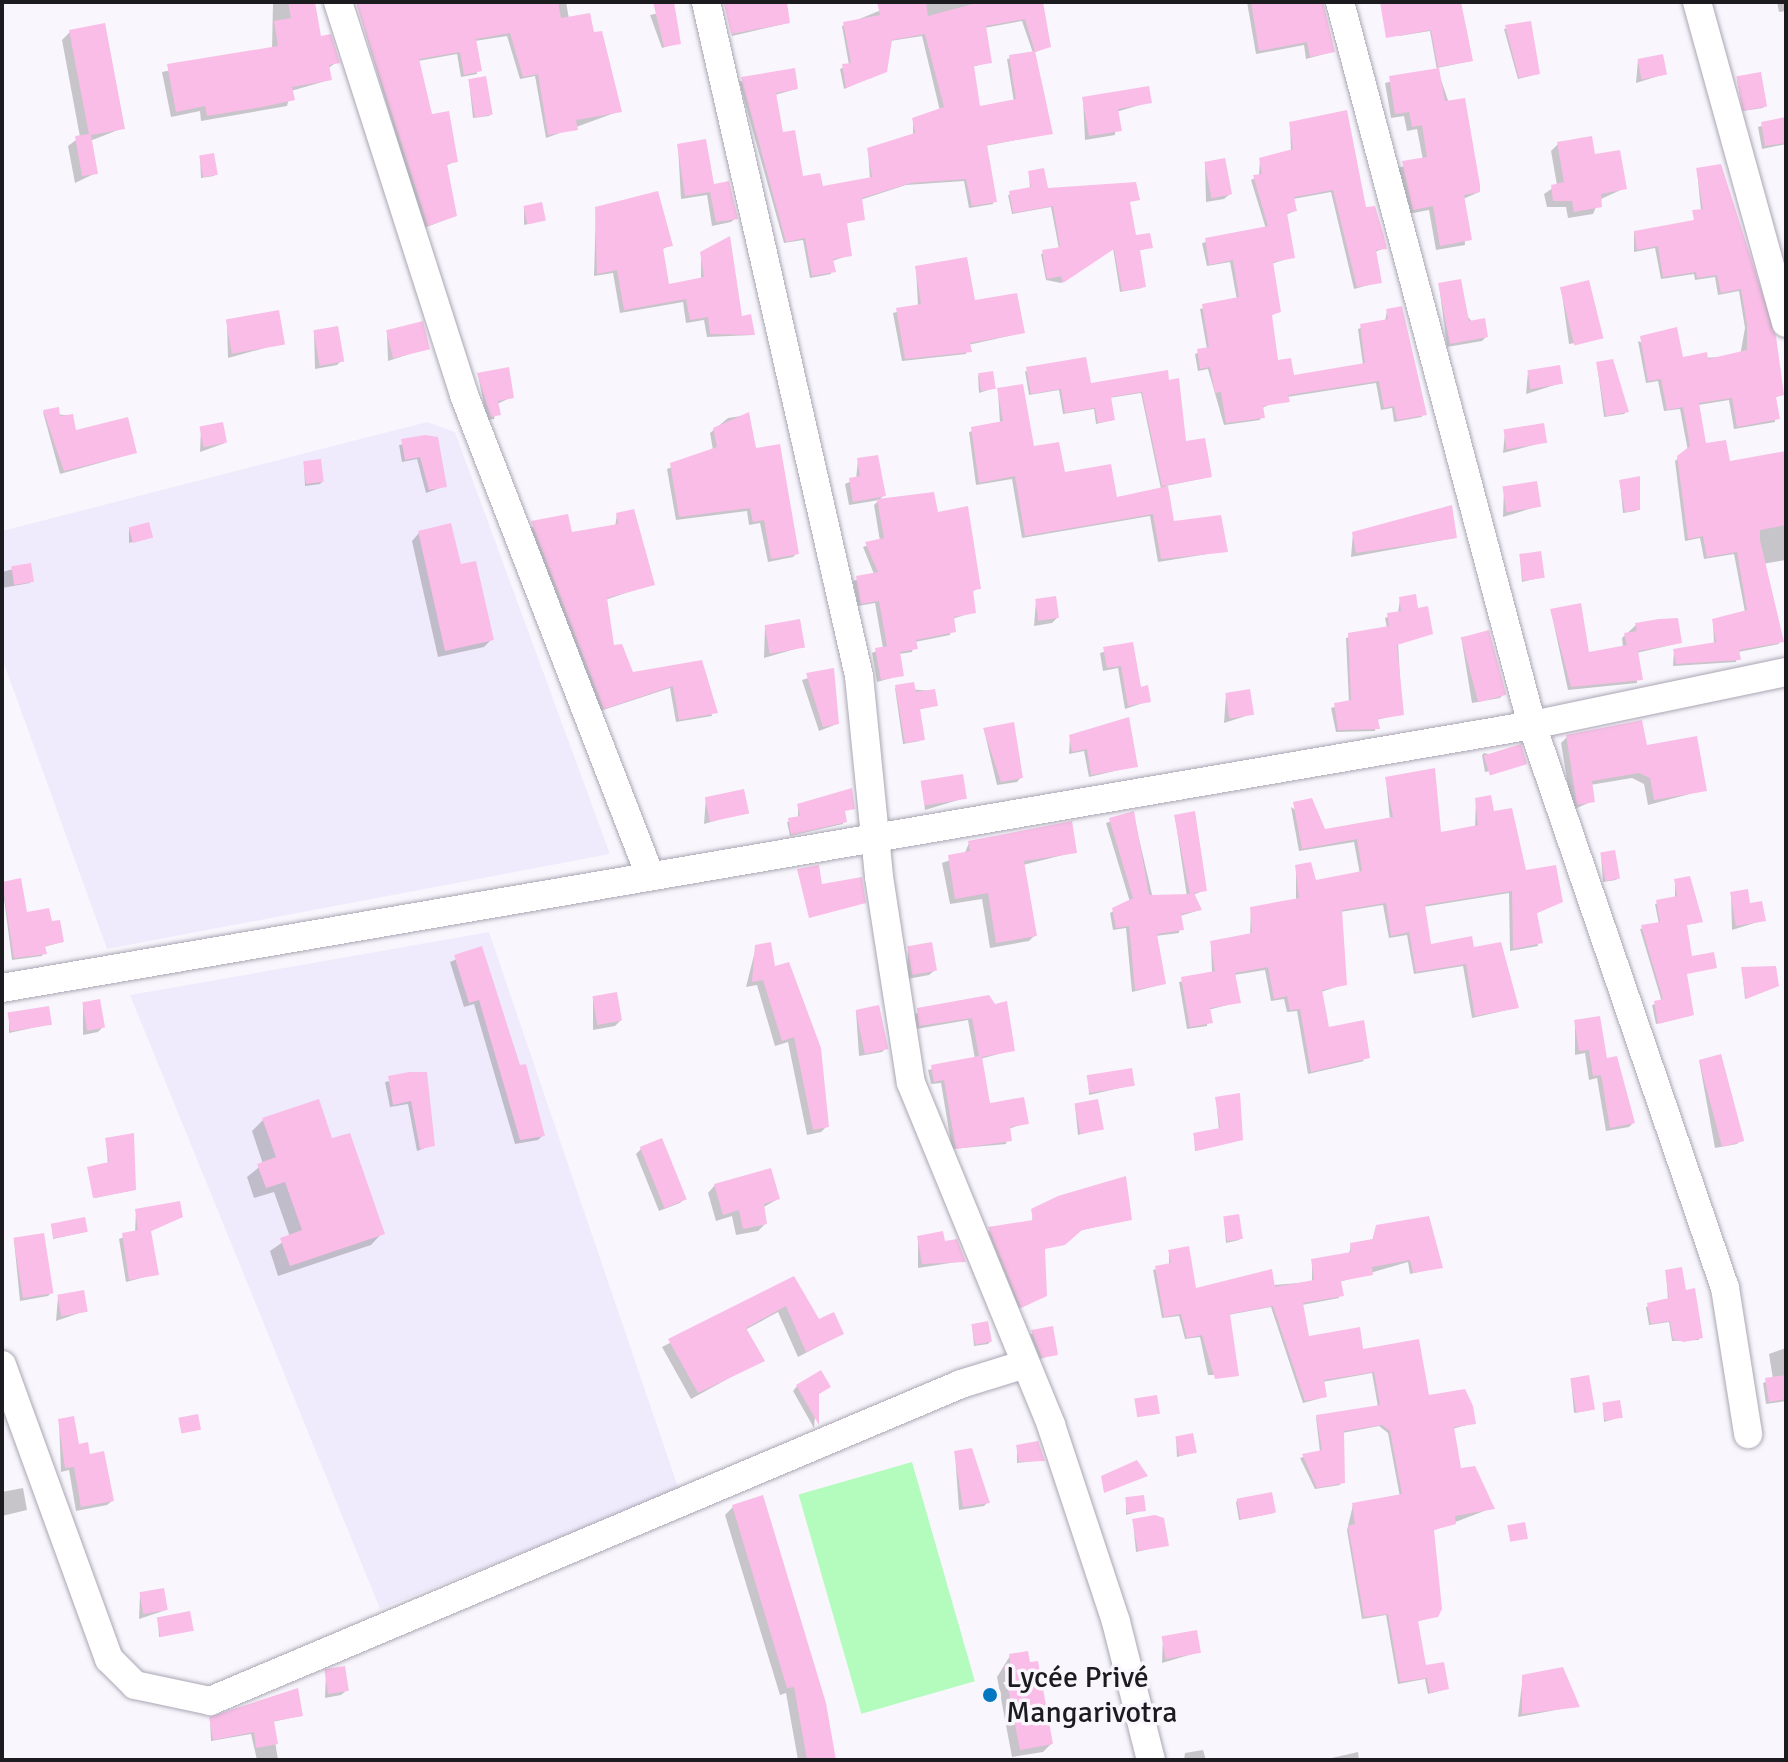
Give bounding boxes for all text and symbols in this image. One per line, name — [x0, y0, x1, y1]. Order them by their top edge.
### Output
place label: Lycée Privé Mangarivotra — [1006, 1660, 1177, 1730]
marker: Lycée Privé Mangarivotra — [981, 1686, 999, 1704]

